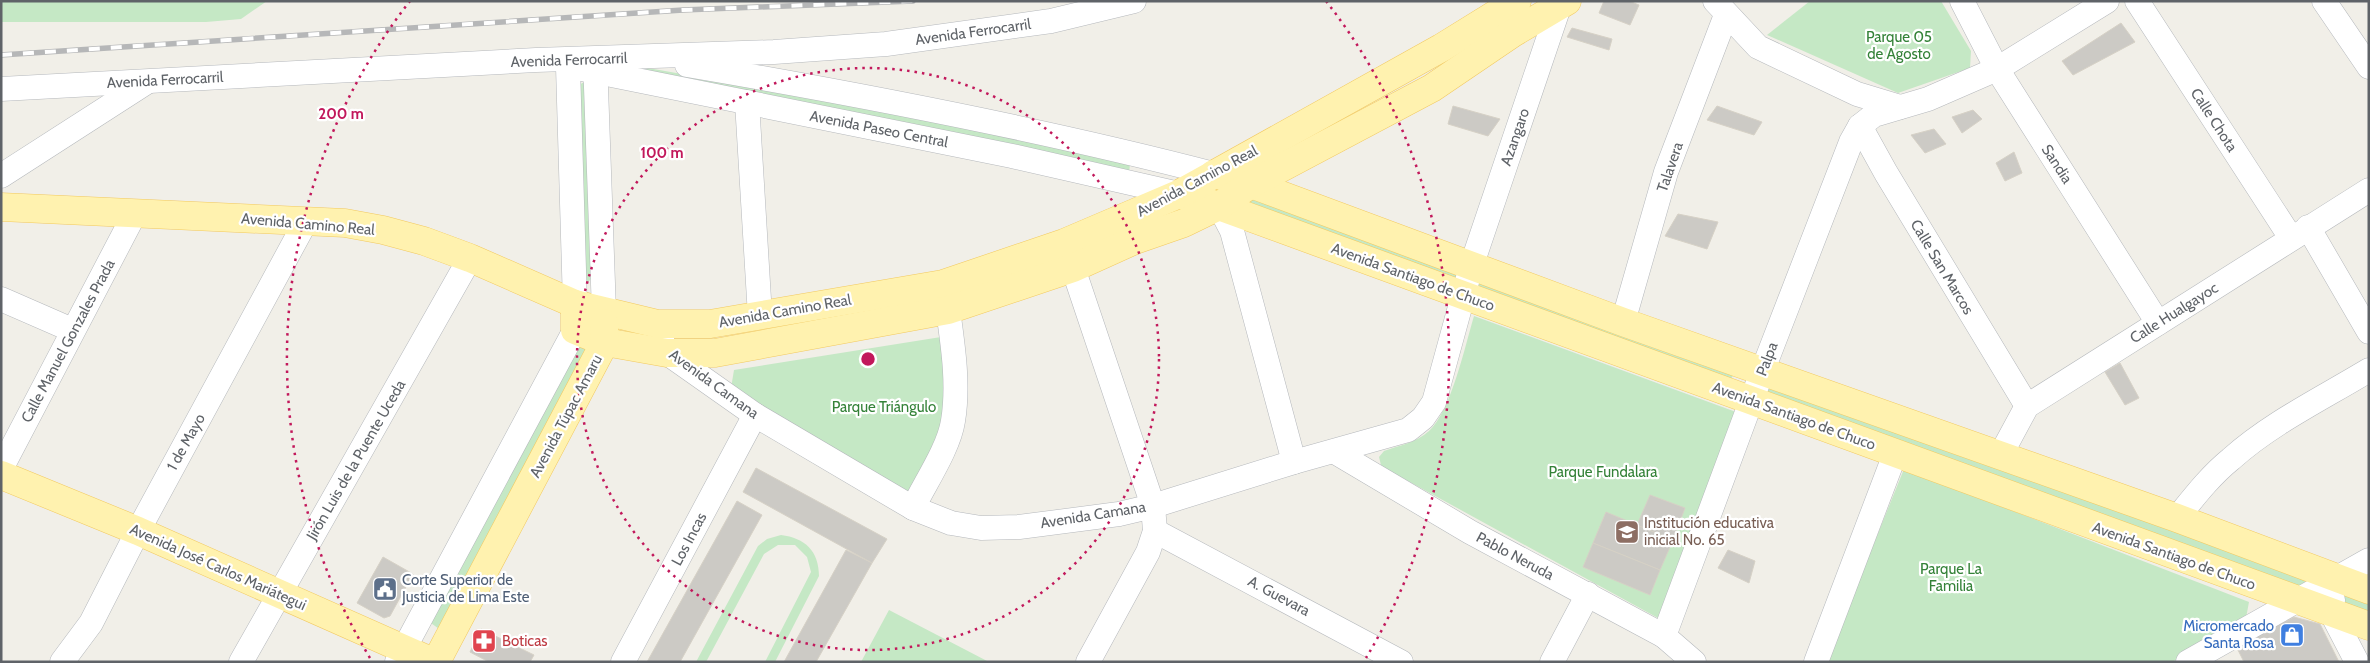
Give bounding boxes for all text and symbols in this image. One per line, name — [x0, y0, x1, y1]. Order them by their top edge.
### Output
street label: Avenida Ferrocarril — [914, 15, 1032, 49]
park label: Parque 05 de Agosto — [1866, 28, 1932, 63]
street label: Avenida Ferrocarril — [510, 49, 628, 71]
street label: Avenida Ferrocarril — [106, 68, 224, 92]
street label: Calle Chota — [2187, 85, 2242, 156]
text: 200 m — [318, 105, 364, 123]
street label: Azangaro — [1497, 106, 1533, 168]
street label: Avenida Paseo Central — [808, 107, 950, 151]
street label: Talavera — [1653, 139, 1687, 194]
street label: Avenida Camino Real — [1134, 141, 1261, 220]
street label: Sandia — [2038, 141, 2077, 188]
text: 100 m — [640, 144, 684, 162]
street label: Avenida Camino Real — [240, 209, 376, 239]
street label: Calle San Marcos — [1907, 216, 1977, 318]
street label: Avenida Santiago de Chuco — [1329, 239, 1497, 315]
street label: Calle Manuel Gonzales Prada — [17, 256, 119, 426]
street label: Calle Hualgayoc — [2127, 279, 2221, 347]
street label: Avenida Camino Real — [717, 290, 853, 332]
street label: Palpa — [1752, 339, 1782, 378]
street label: Avenida Camana — [666, 345, 763, 423]
centre of rings — [859, 350, 877, 368]
street label: Avenida Túpac Amaru — [526, 351, 606, 481]
street label: Jirón Luis de la Puente Uceda — [302, 376, 410, 544]
street label: Avenida Santiago de Chuco — [1710, 378, 1878, 454]
park label: Parque Triángulo — [832, 398, 936, 416]
street label: 1 de Mayo — [163, 410, 209, 474]
park label: Parque Fundalara — [1549, 463, 1658, 481]
street label: Avenida Camana — [1039, 498, 1148, 532]
street label: Los Incas — [668, 509, 710, 569]
place label: Institución educativa inicial No. 65 — [1644, 514, 1775, 549]
street label: Avenida Santiago de Chuco — [2090, 518, 2258, 594]
school or university icon: Institución educativa inicial No. 65 — [1614, 519, 1640, 545]
street label: Avenida José Carlos Mariátegui — [127, 520, 309, 614]
street label: Pablo Neruda — [1473, 528, 1558, 584]
park label: Parque La Familia — [1920, 560, 1983, 595]
place label: Corte Superior de Justicia de Lima Este — [401, 571, 530, 606]
street label: A. Guevara — [1245, 572, 1314, 620]
public building icon: Corte Superior de Justicia de Lima Este — [372, 576, 398, 602]
place label: Micromercado Santa Rosa — [2183, 617, 2275, 652]
shop icon: Micromercado Santa Rosa — [2279, 622, 2305, 648]
pharmacy icon: Boticas — [471, 628, 497, 654]
place label: Boticas — [502, 632, 548, 650]

